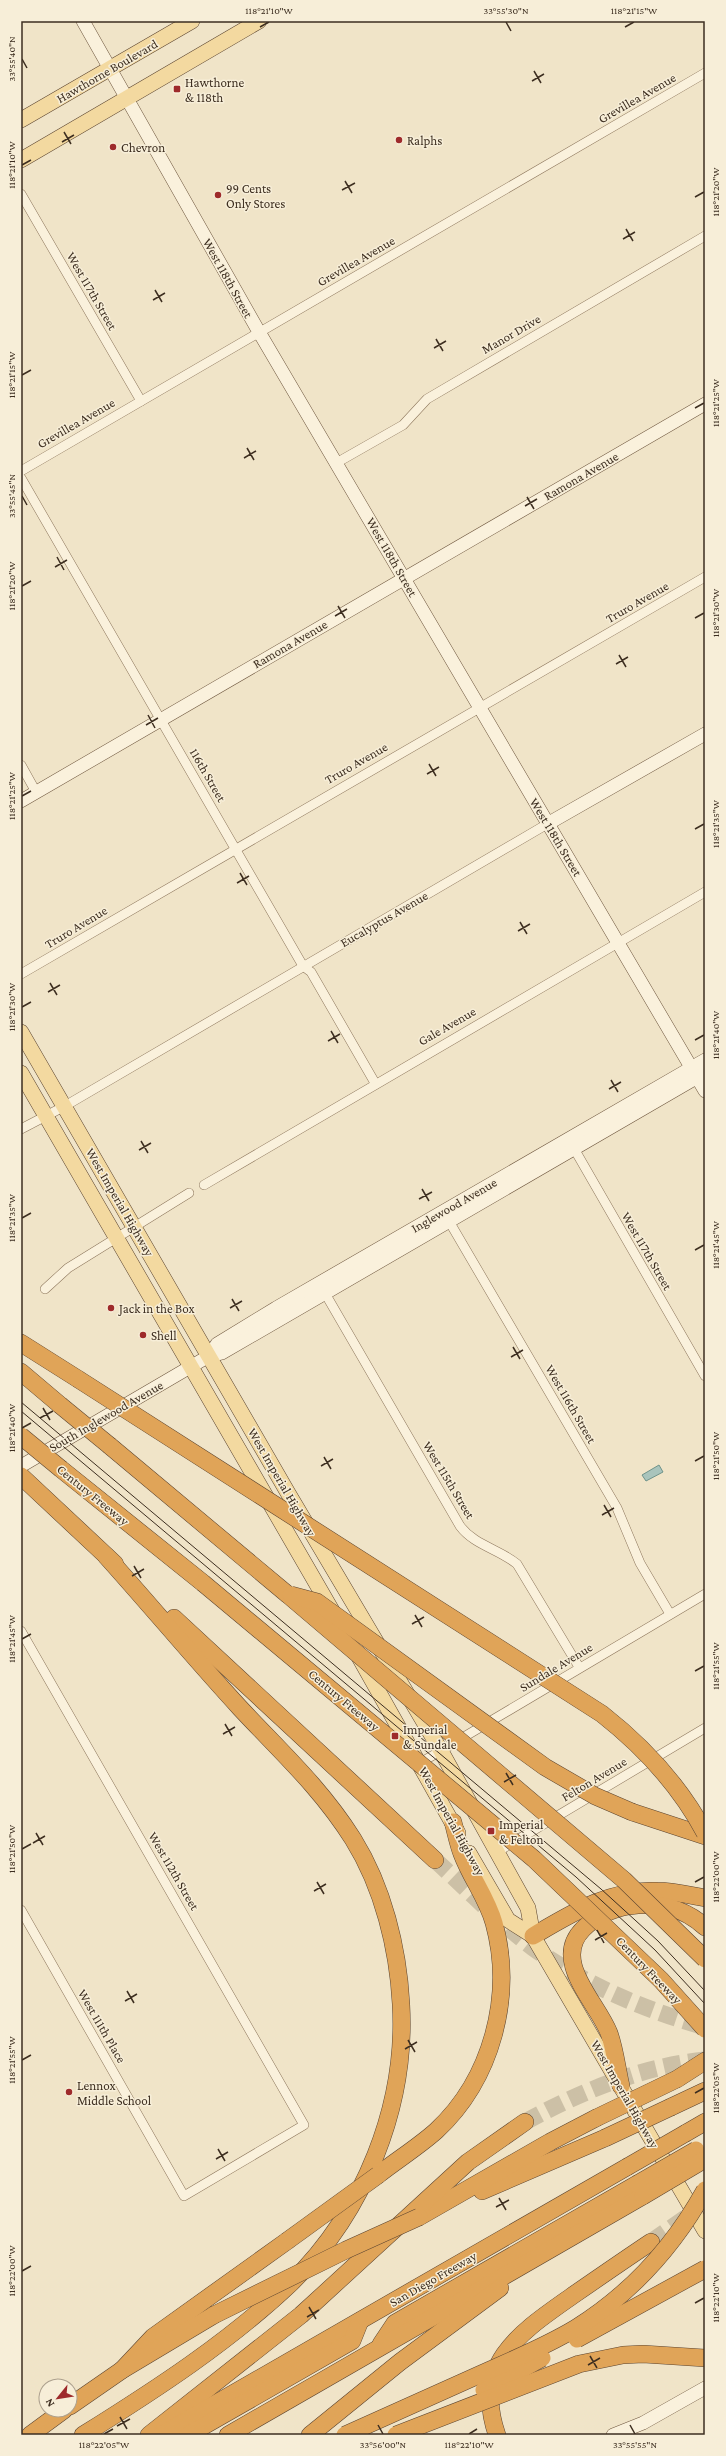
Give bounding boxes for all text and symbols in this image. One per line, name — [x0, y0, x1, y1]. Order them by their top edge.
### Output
text: 118°21'10"W — [245, 5, 294, 16]
text: 33°55'30"N — [483, 5, 529, 16]
text: 118°21'15"W — [611, 5, 658, 16]
text: 33°55'40"N — [6, 36, 17, 82]
street label: Hawthorne Boulevard — [54, 36, 160, 106]
street label: Grevillea Avenue — [596, 70, 679, 126]
place label: Hawthorne & 118th — [185, 75, 244, 105]
marker: Hawthorne & 118th — [172, 84, 182, 94]
place label: Ralphs — [407, 133, 442, 148]
marker: Ralphs — [394, 135, 404, 145]
text: 118°21'10"W — [6, 140, 17, 189]
place label: Chevron — [121, 140, 165, 155]
marker: Chevron — [108, 142, 118, 152]
text: 118°21'20"W — [710, 167, 721, 216]
place label: 99 Cents Only Stores — [226, 181, 285, 211]
marker: 99 Cents Only Stores — [213, 190, 223, 200]
street label: Grevillea Avenue — [315, 233, 398, 289]
street label: West 118th Street — [200, 236, 256, 321]
street label: West 117th Street — [64, 249, 121, 333]
street label: Manor Drive — [479, 311, 543, 357]
text: 118°21'15"W — [6, 351, 17, 398]
text: 118°21'25"W — [710, 378, 721, 427]
street label: Grevillea Avenue — [35, 395, 118, 451]
street label: Ramona Avenue — [541, 448, 621, 503]
text: 33°55'45"N — [6, 473, 17, 518]
street label: West 118th Street — [363, 515, 421, 600]
text: 118°21'20"W — [6, 561, 17, 610]
street label: Truro Avenue — [603, 578, 671, 626]
text: 118°21'30"W — [710, 588, 721, 637]
street label: Ramona Avenue — [250, 616, 330, 671]
street label: Truro Avenue — [322, 739, 390, 787]
street label: 116th Street — [187, 746, 230, 805]
text: 118°21'25"W — [6, 771, 17, 820]
street label: West 118th Street — [527, 795, 586, 879]
text: 118°21'35"W — [710, 799, 721, 848]
street label: Eucalyptus Avenue — [338, 888, 431, 950]
street label: Truro Avenue — [42, 902, 110, 951]
text: 118°21'30"W — [6, 982, 17, 1031]
street label: Gale Avenue — [415, 1003, 479, 1049]
text: 118°21'40"W — [710, 1010, 721, 1059]
street label: West Imperial Highway — [83, 1145, 158, 1260]
street label: Inglewood Avenue — [409, 1174, 500, 1236]
text: 118°21'35"W — [6, 1193, 17, 1242]
street label: West 117th Street — [619, 1209, 676, 1293]
text: 118°21'45"W — [710, 1220, 721, 1269]
place label: Jack in the Box — [118, 1301, 195, 1316]
marker: Jack in the Box — [106, 1303, 116, 1313]
place label: Shell — [151, 1328, 177, 1343]
marker: Shell — [138, 1330, 148, 1340]
street label: West 116th Street — [542, 1362, 600, 1447]
street label: South Inglewood Avenue — [46, 1377, 166, 1455]
text: 118°21'40"W — [6, 1403, 17, 1452]
street label: West Imperial Highway — [245, 1425, 320, 1540]
text: 118°21'50"W — [710, 1431, 721, 1480]
street label: West 115th Street — [420, 1438, 478, 1522]
street label: Century Freeway — [54, 1461, 133, 1529]
text: 118°21'45"W — [6, 1614, 17, 1663]
street label: Sundale Avenue — [517, 1639, 596, 1695]
text: 118°21'55"W — [710, 1641, 721, 1690]
street label: Century Freeway — [305, 1666, 383, 1735]
place label: Imperial & Sundale — [403, 1722, 457, 1752]
marker: Imperial & Sundale — [390, 1731, 400, 1741]
street label: Felton Avenue — [559, 1753, 630, 1804]
street label: West Imperial Highway — [416, 1764, 489, 1879]
place label: Imperial & Felton — [499, 1817, 544, 1847]
text: 118°21'50"W — [6, 1824, 17, 1873]
marker: Imperial & Felton — [486, 1826, 496, 1836]
street label: West 112th Street — [146, 1829, 203, 1913]
text: 118°22'00"W — [710, 1851, 721, 1903]
street label: Century Freeway — [613, 1933, 686, 2008]
street label: West 111th Place — [75, 1986, 129, 2066]
text: 118°21'55"W — [6, 2035, 17, 2084]
street label: West Imperial Highway — [588, 2037, 663, 2152]
text: 118°22'05"W — [710, 2062, 721, 2113]
place label: Lennox Middle School — [77, 2078, 152, 2108]
marker: Lennox Middle School — [64, 2087, 74, 2097]
text: 118°22'00"W — [6, 2245, 17, 2297]
street label: San Diego Freeway — [387, 2248, 480, 2310]
text: 118°22'10"W — [710, 2273, 721, 2323]
north arrow — [38, 2378, 78, 2418]
text: N — [42, 2396, 56, 2409]
text: 118°22'05"W — [79, 2439, 130, 2450]
text: 33°56'00"N — [360, 2439, 407, 2450]
text: 118°22'10"W — [444, 2439, 494, 2450]
text: 33°55'55"N — [613, 2439, 657, 2450]

